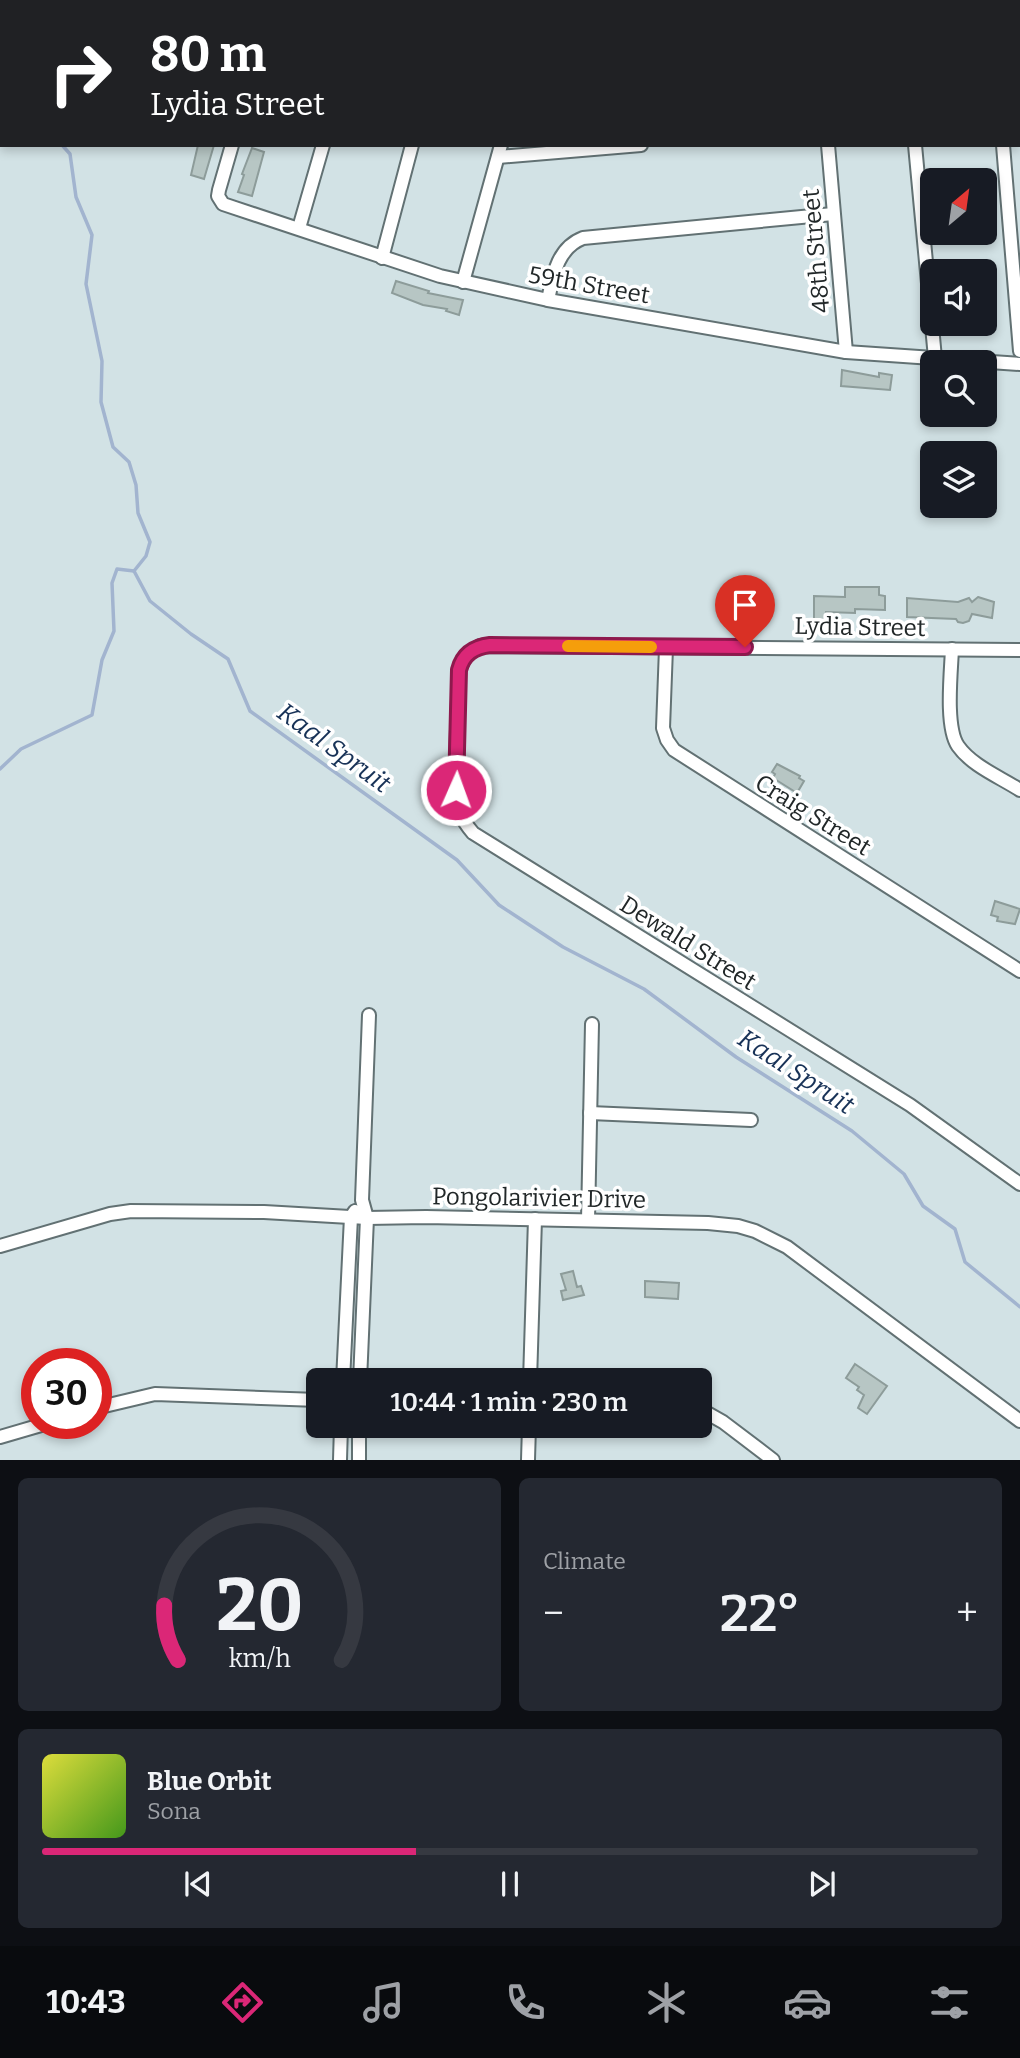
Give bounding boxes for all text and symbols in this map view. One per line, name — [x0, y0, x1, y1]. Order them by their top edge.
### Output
text: 80 m — [150, 25, 266, 84]
icon: right — [35, 28, 126, 119]
text: Lydia Street — [150, 85, 325, 123]
north arrow — [920, 168, 998, 245]
map controls — [920, 168, 997, 518]
street label: 48th Street — [797, 188, 835, 314]
button: sound — [920, 259, 997, 336]
street label: 59th Street — [526, 261, 652, 309]
button: search — [920, 350, 997, 427]
button: layers — [920, 441, 997, 518]
pin — [715, 575, 775, 647]
icon: arrive — [726, 586, 764, 624]
street label: Lydia Street — [794, 612, 926, 642]
water label: Kaal Spruit — [271, 697, 397, 800]
position arrow — [419, 753, 493, 827]
street label: Craig Street — [750, 768, 876, 862]
street label: Dewald Street — [615, 890, 762, 996]
water label: Kaal Spruit — [732, 1023, 861, 1121]
street label: Pongolarivier Drive — [432, 1182, 646, 1214]
speed limit sign: 30 — [21, 1348, 112, 1439]
text: 10:44 · 1 min · 230 m — [390, 1387, 628, 1418]
text: Climate — [543, 1547, 626, 1575]
text: 20 — [216, 1563, 303, 1650]
text: 22° — [720, 1582, 801, 1645]
text: − — [543, 1590, 564, 1636]
text: + — [956, 1590, 978, 1636]
text: km/h — [229, 1644, 291, 1674]
text: Blue Orbit — [147, 1766, 271, 1797]
text: Sona — [147, 1797, 201, 1825]
icon: previous — [179, 1865, 217, 1903]
icon: pause — [491, 1865, 529, 1903]
icon: next — [803, 1865, 841, 1903]
icon: directions — [218, 1978, 267, 2027]
icon: music — [359, 1978, 408, 2027]
icon: phone — [501, 1978, 550, 2027]
icon: climate — [642, 1978, 691, 2027]
icon: car — [783, 1978, 832, 2027]
icon: filters — [925, 1978, 974, 2027]
text: 10:43 — [46, 1983, 126, 2021]

